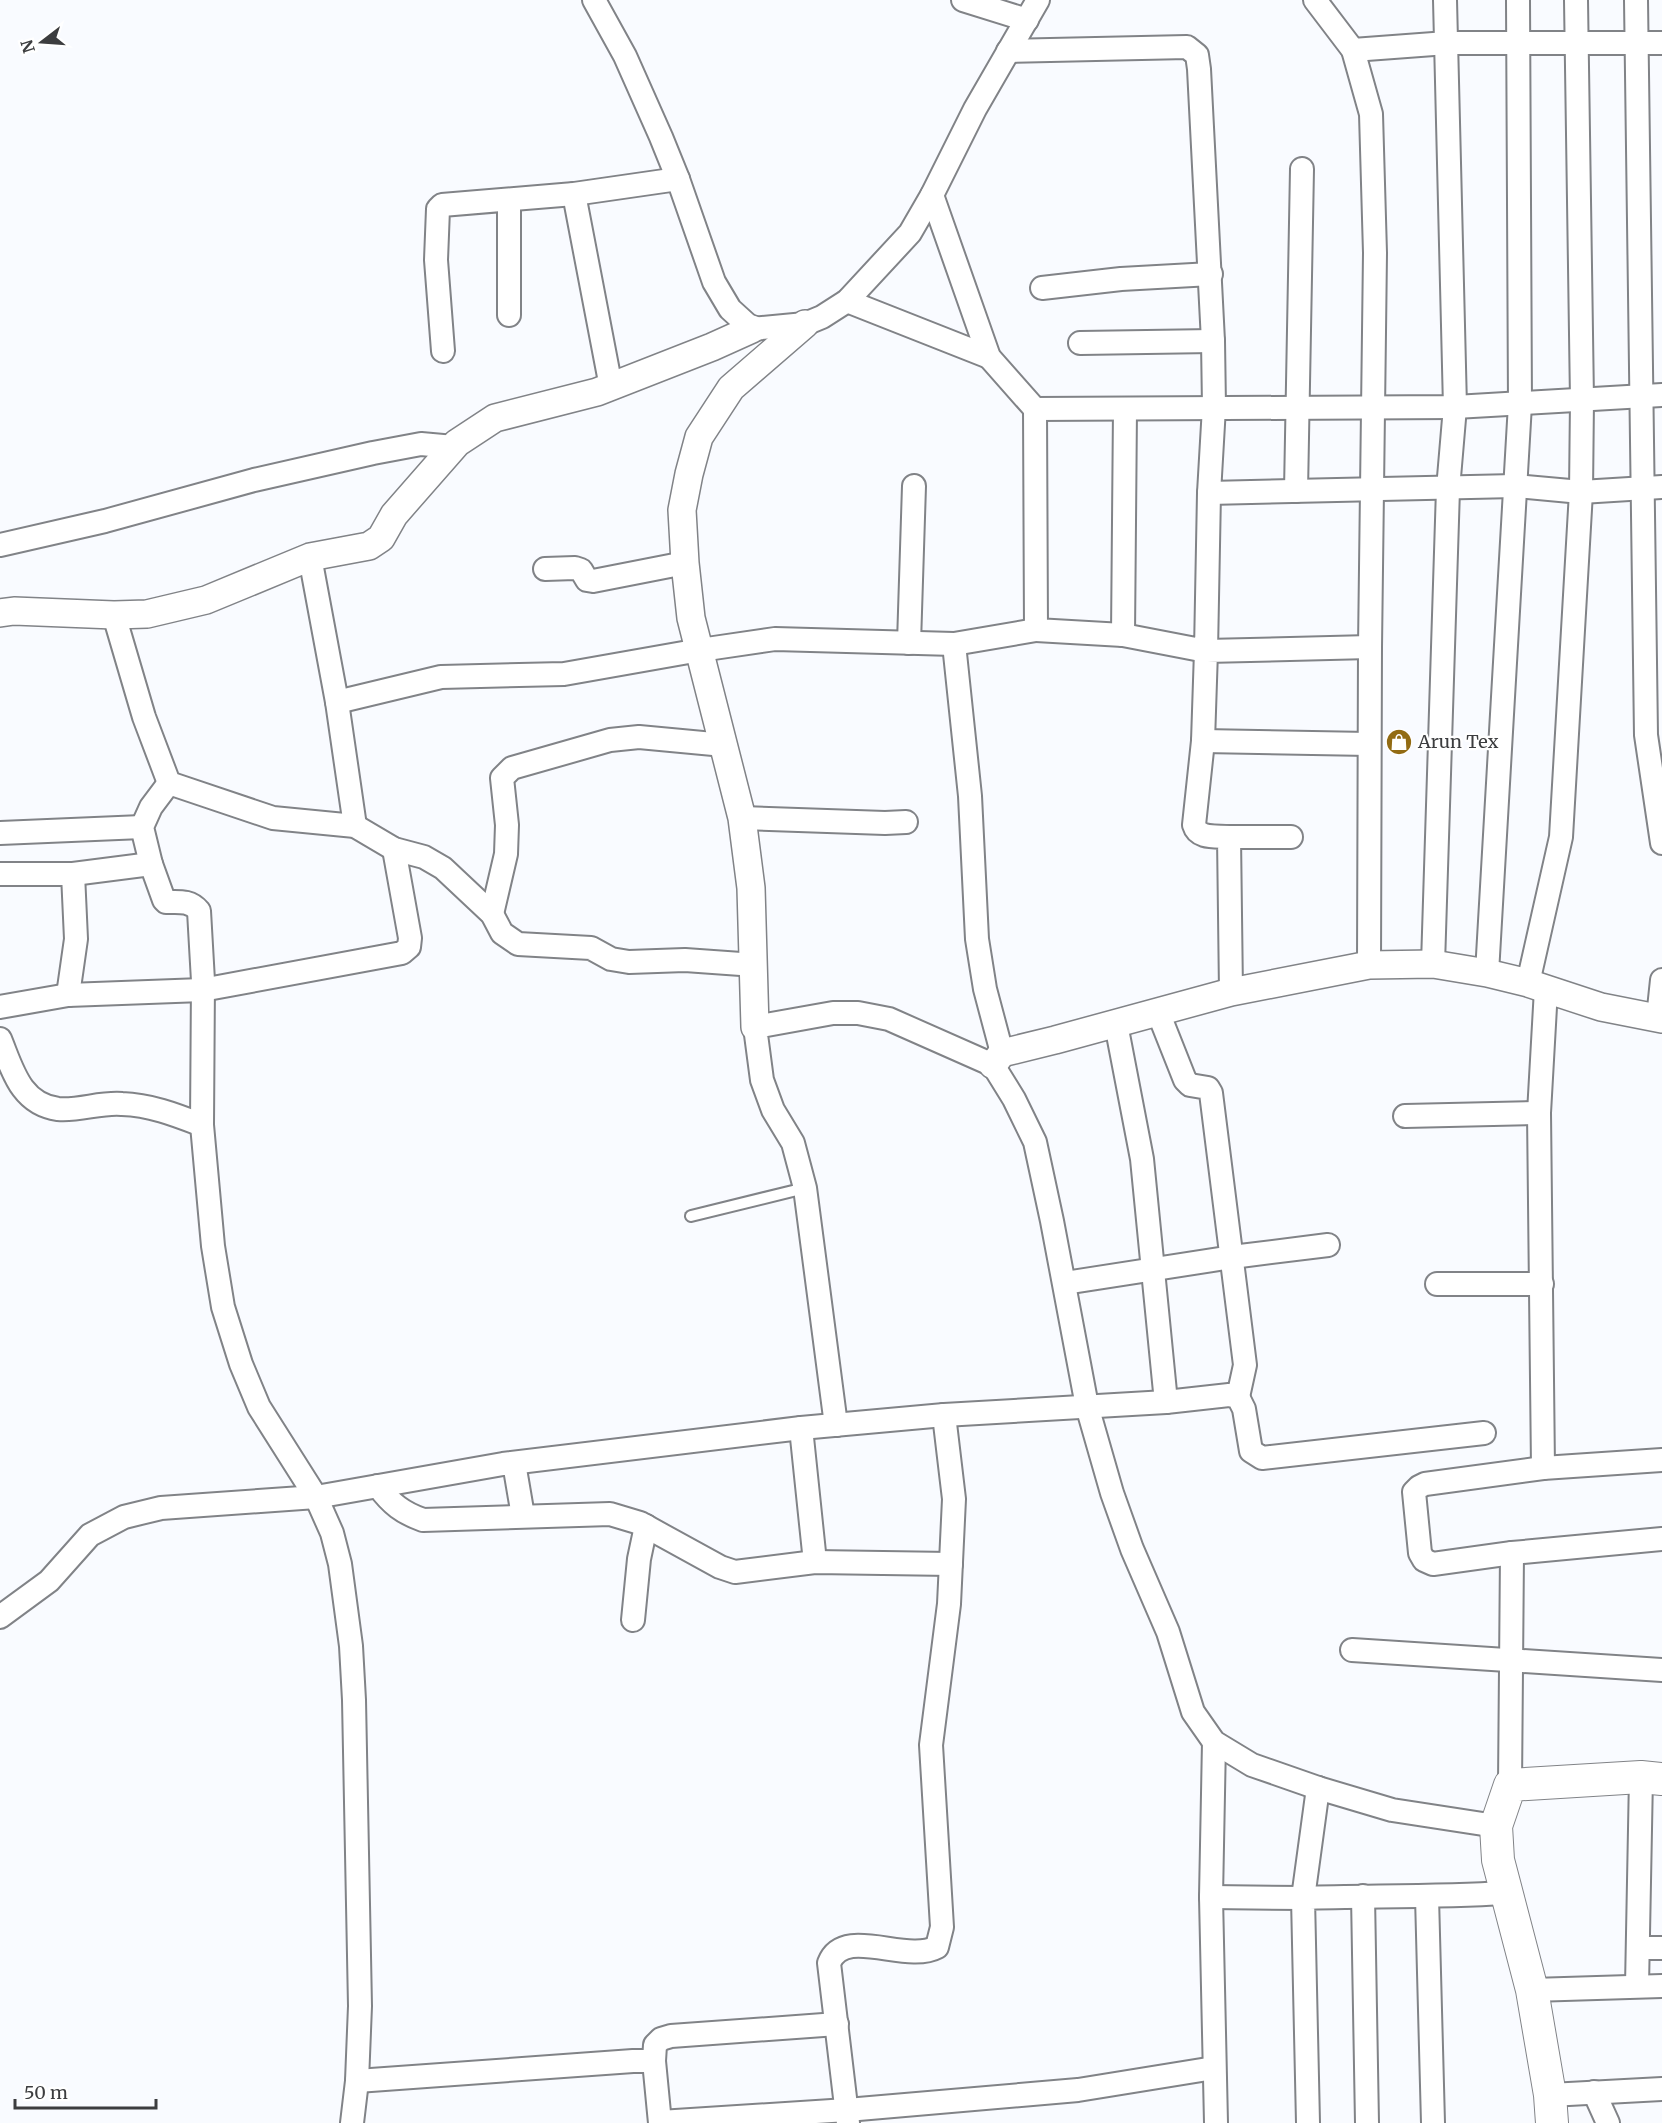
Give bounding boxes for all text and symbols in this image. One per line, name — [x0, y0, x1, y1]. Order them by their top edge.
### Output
north arrow — [12, 12, 72, 72]
text: N — [16, 37, 39, 55]
shop icon: Arun Tex — [1384, 727, 1414, 757]
place label: Arun Tex — [1417, 730, 1499, 753]
scale bar — [15, 2072, 156, 2110]
text: 50 m — [24, 2081, 68, 2104]

